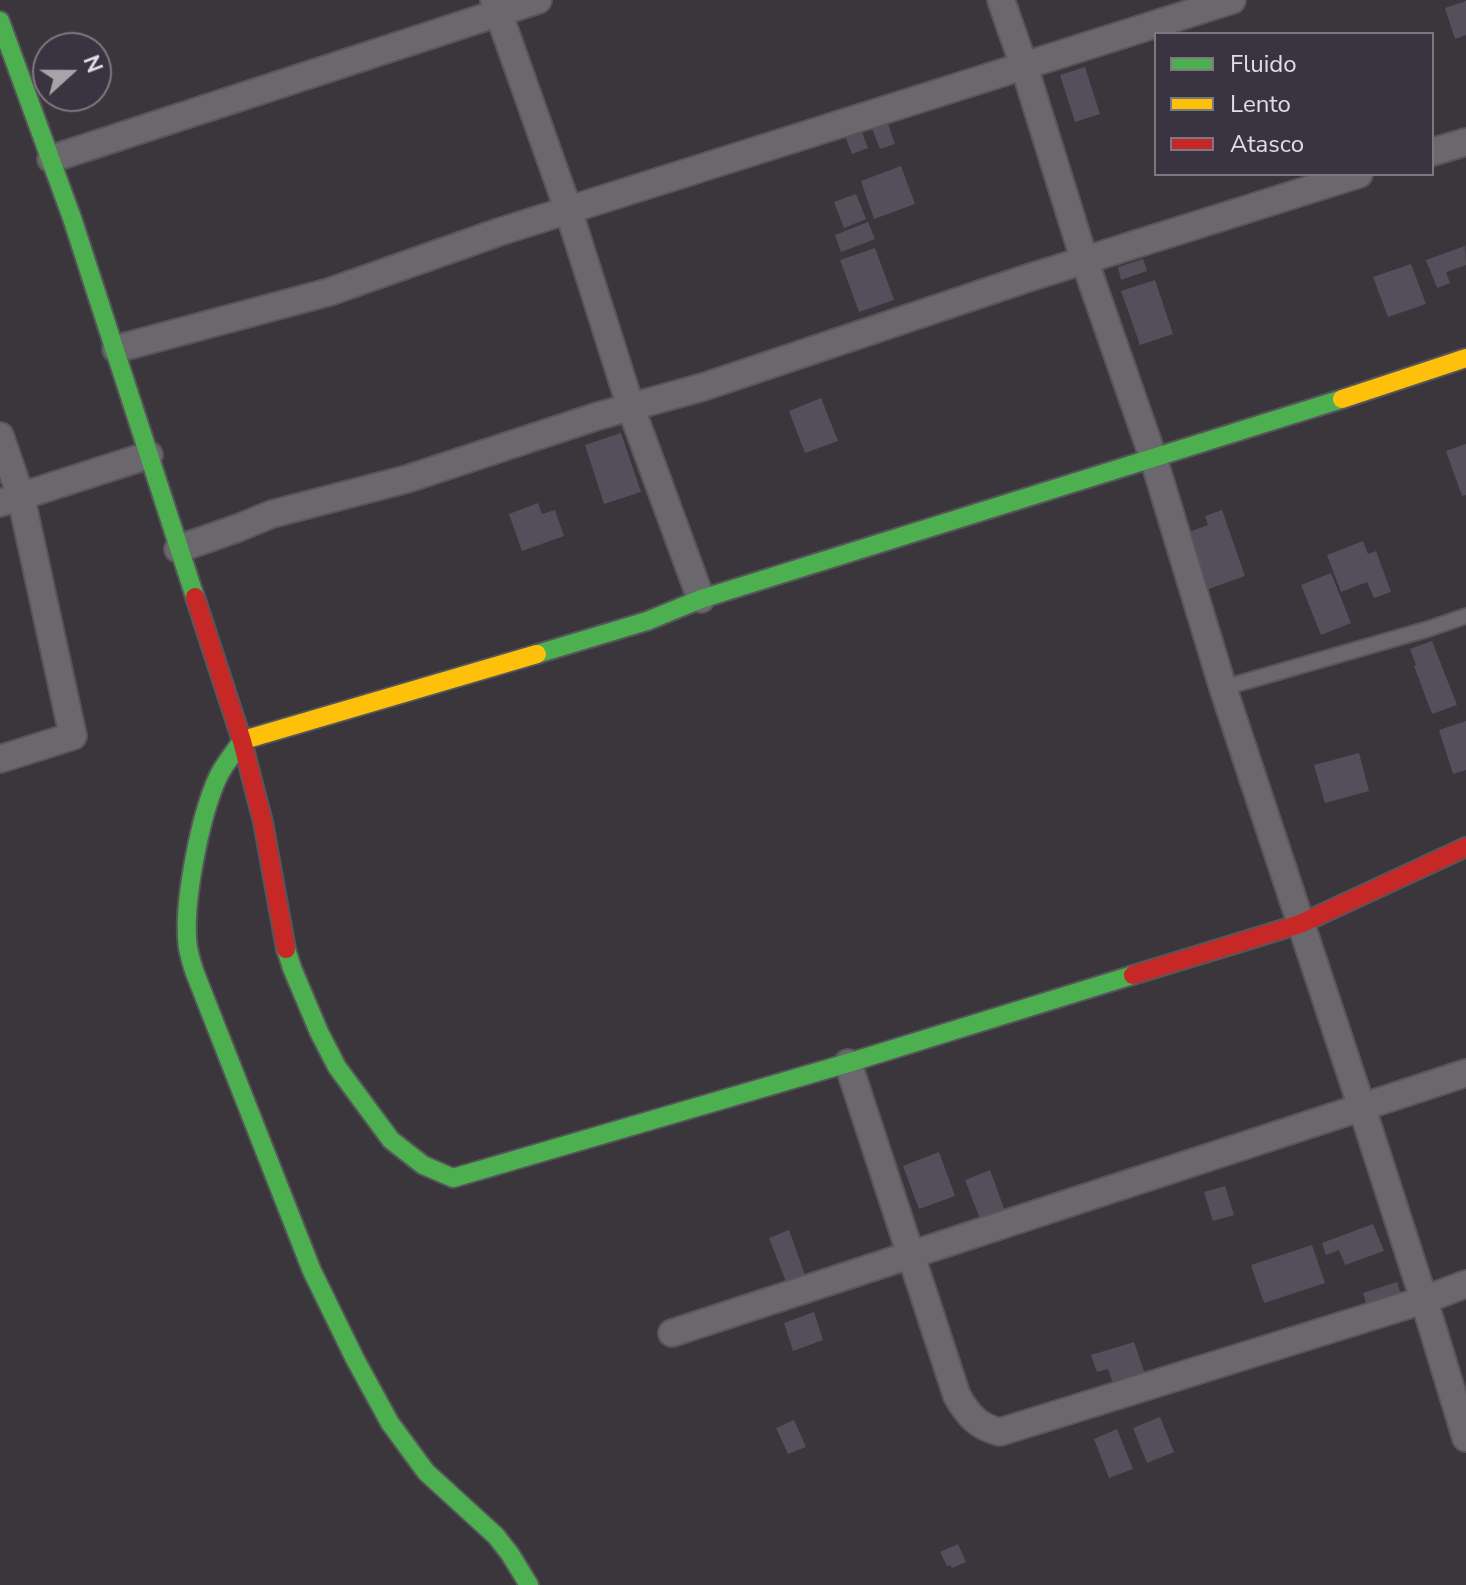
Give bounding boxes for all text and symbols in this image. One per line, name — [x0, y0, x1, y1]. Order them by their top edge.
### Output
north arrow — [32, 32, 112, 112]
legend — [1154, 32, 1434, 176]
text: Fluido — [1230, 48, 1297, 80]
text: N — [76, 51, 109, 77]
text: Lento — [1230, 88, 1291, 120]
text: Atasco — [1230, 128, 1304, 160]

